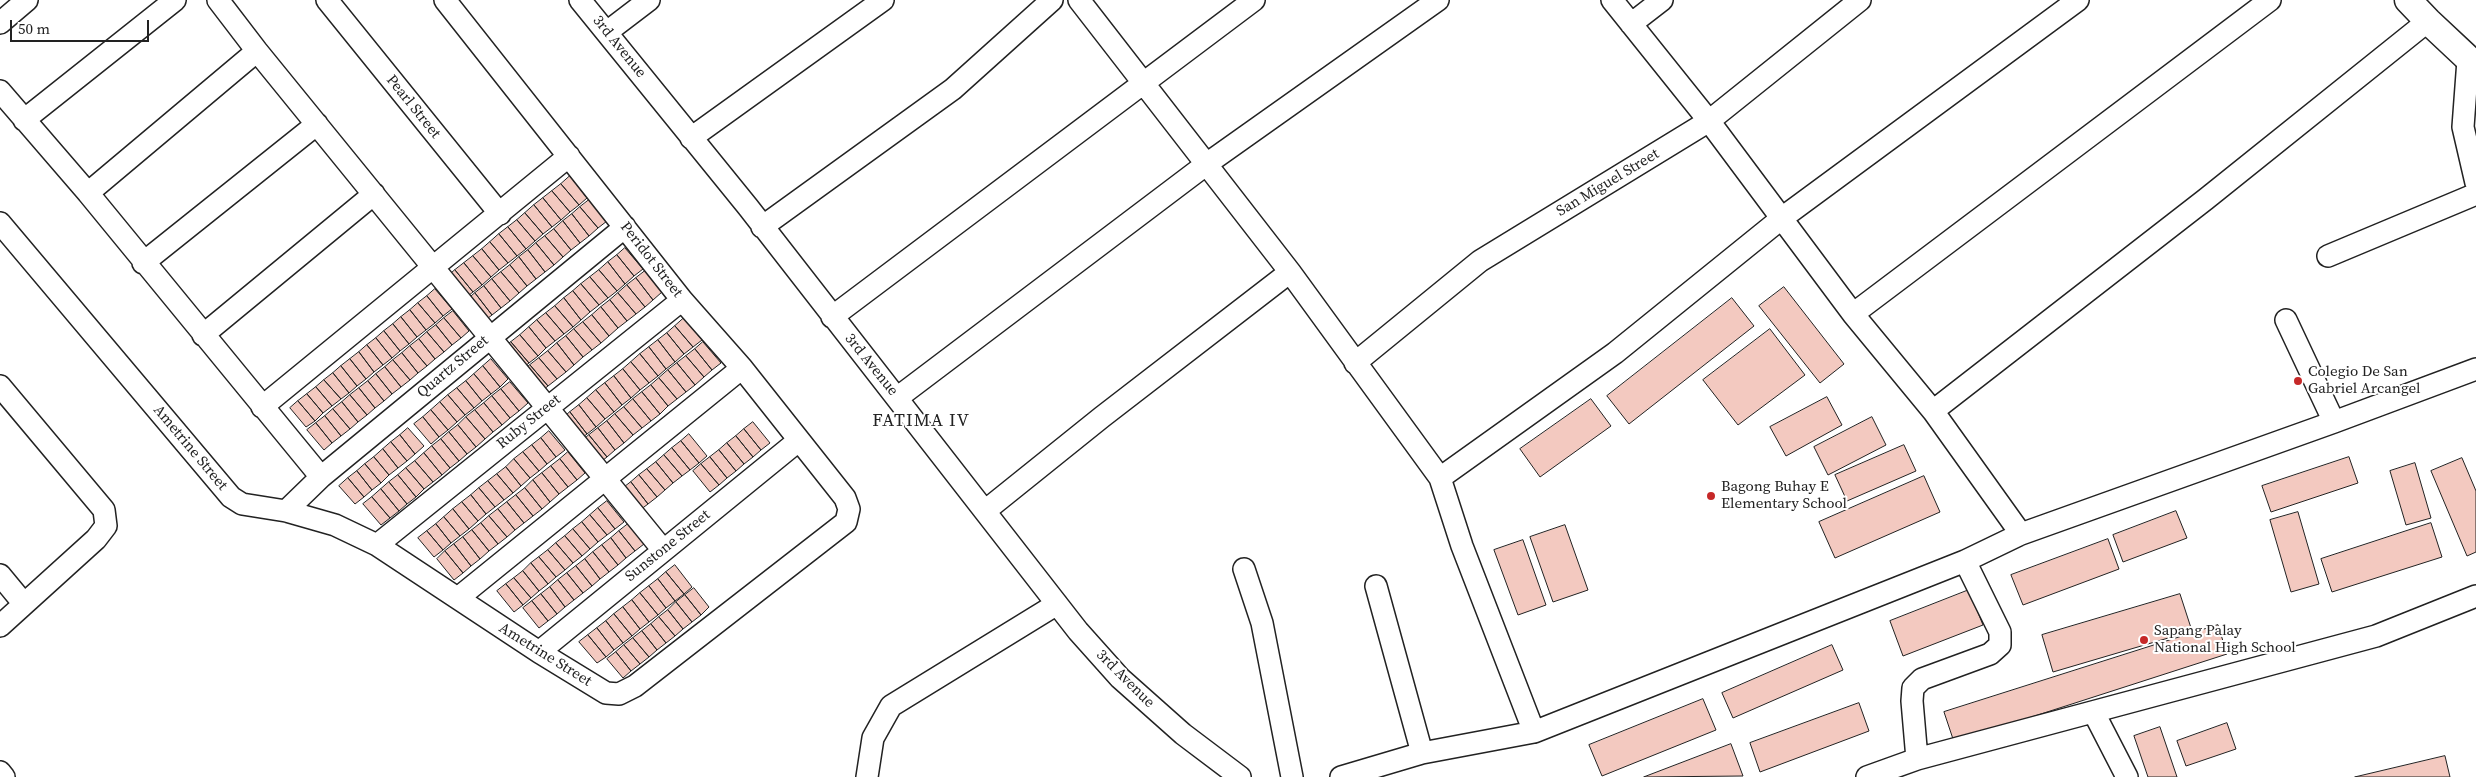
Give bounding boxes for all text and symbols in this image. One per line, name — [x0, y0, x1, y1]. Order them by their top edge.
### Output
scale bar — [12, 10, 151, 42]
street label: 3rd Avenue — [588, 12, 650, 82]
text: 50 m — [18, 18, 50, 39]
street label: Pearl Street — [382, 72, 444, 142]
street label: San Miguel Street — [1553, 145, 1663, 221]
street label: Peridot Street — [616, 219, 686, 301]
street label: 3rd Avenue — [840, 330, 902, 400]
street label: Quartz Street — [414, 332, 492, 402]
place label: Colegio De San Gabriel Arcangel — [2308, 363, 2421, 398]
marker: Colegio De San Gabriel Arcangel — [2292, 375, 2304, 387]
street label: Ruby Street — [493, 391, 565, 453]
street label: Ametrine Street — [149, 402, 231, 494]
district label: FATIMA IV — [871, 410, 971, 432]
place label: Bagong Buhay E Elementary School — [1721, 478, 1847, 513]
marker: Bagong Buhay E Elementary School — [1705, 490, 1717, 502]
street label: Sunstone Street — [622, 506, 714, 586]
street label: Ametrine Street — [495, 619, 595, 691]
place label: Sapang Palay National High School — [2154, 622, 2296, 657]
marker: Sapang Palay National High School — [2138, 634, 2150, 646]
street label: 3rd Avenue — [1092, 646, 1158, 712]

